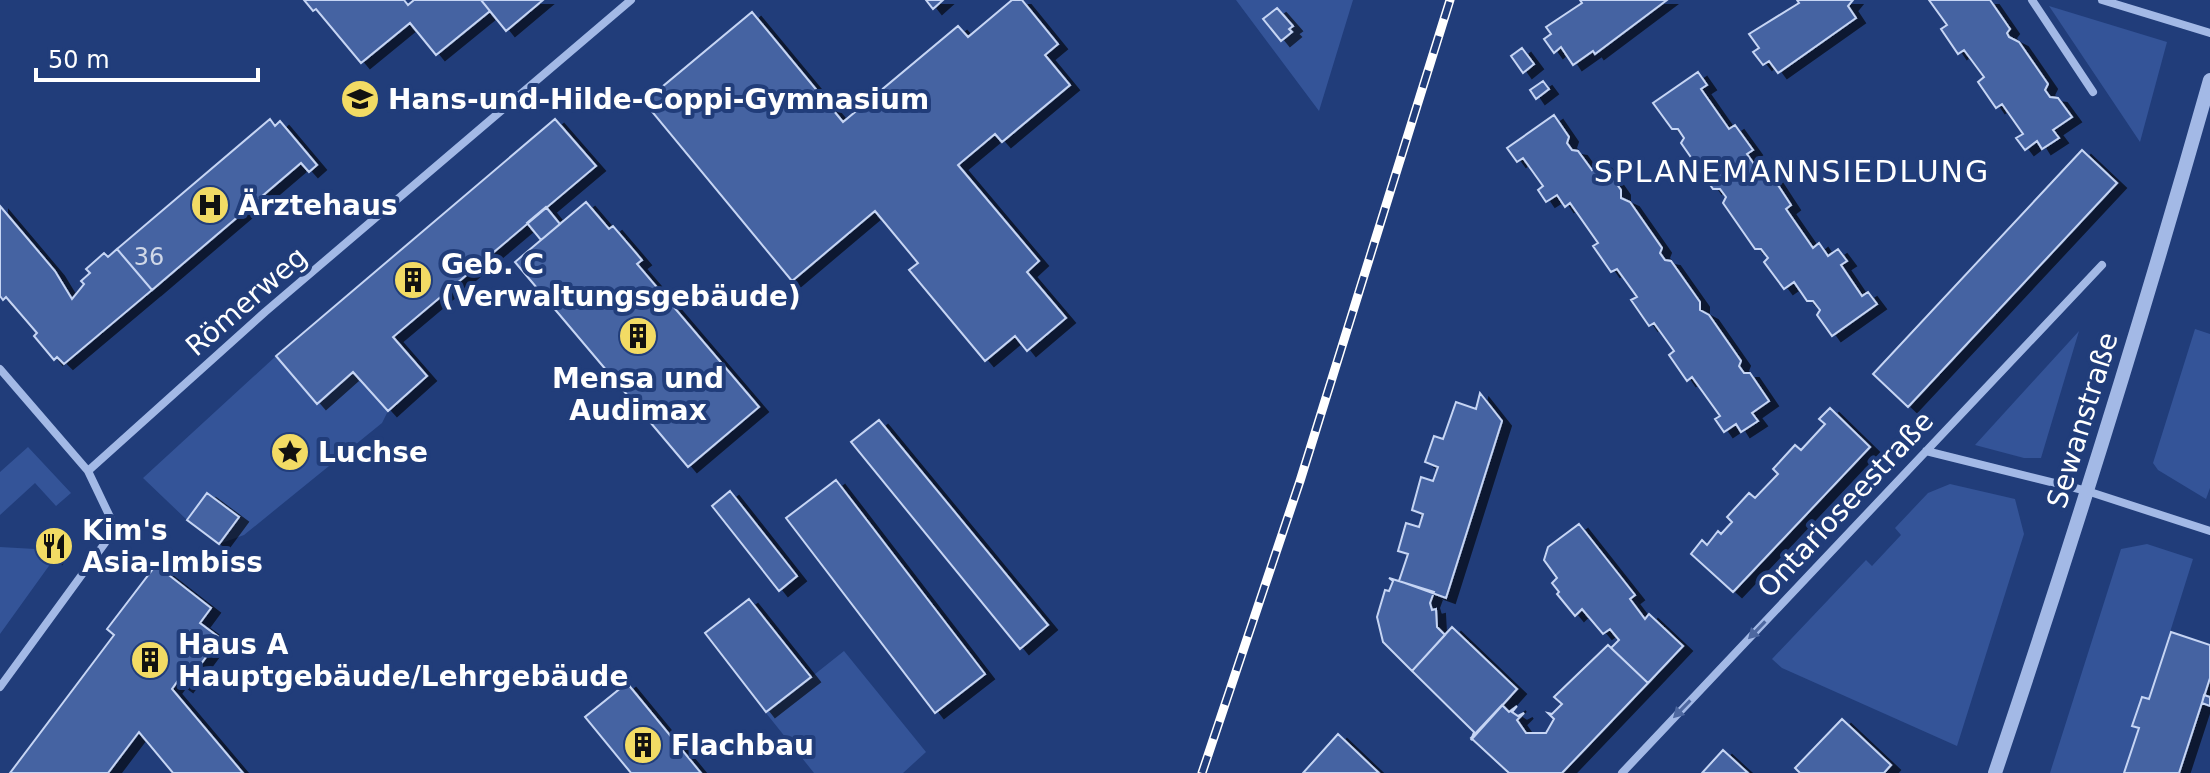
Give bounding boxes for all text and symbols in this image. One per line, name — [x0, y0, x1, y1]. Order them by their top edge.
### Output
scale bar — [36, 32, 258, 82]
text: 50 m — [48, 46, 110, 74]
school or university icon: Hans-und-Hilde-Coppi-Gymnasium — [339, 78, 381, 120]
place label: Hans-und-Hilde-Coppi-Gymnasium — [388, 83, 929, 116]
district label: SPLANEMANNSIEDLUNG — [1594, 154, 1990, 189]
hospital icon: Ärztehaus — [189, 184, 231, 226]
place label: Ärztehaus — [238, 188, 398, 222]
street label: Römerweg — [179, 240, 313, 363]
house number: 36 — [134, 243, 164, 271]
place label: Geb. C (Verwaltungsgebäude) — [441, 248, 801, 313]
building icon: Geb. C (Verwaltungsgebäude) — [392, 259, 434, 301]
building icon: Mensa und Audimax — [617, 315, 659, 357]
street label: Sewanstraße — [2040, 328, 2125, 512]
place label: Mensa und Audimax — [552, 362, 724, 427]
street label: Ontarioseestraße — [1751, 404, 1940, 604]
place icon: Luchse — [269, 431, 311, 473]
place label: Luchse — [318, 436, 428, 469]
place label: Kim's Asia-Imbiss — [82, 514, 263, 579]
restaurant icon: Kim's Asia-Imbiss — [33, 525, 75, 567]
one-way arrow — [1748, 620, 1766, 639]
place label: Haus A Hauptgebäude/Lehrgebäude — [178, 628, 628, 693]
building icon: Haus A Hauptgebäude/Lehrgebäude — [129, 639, 171, 681]
one-way arrow — [1673, 699, 1691, 718]
building icon: Flachbau — [622, 724, 664, 766]
place label: Flachbau — [671, 729, 814, 762]

